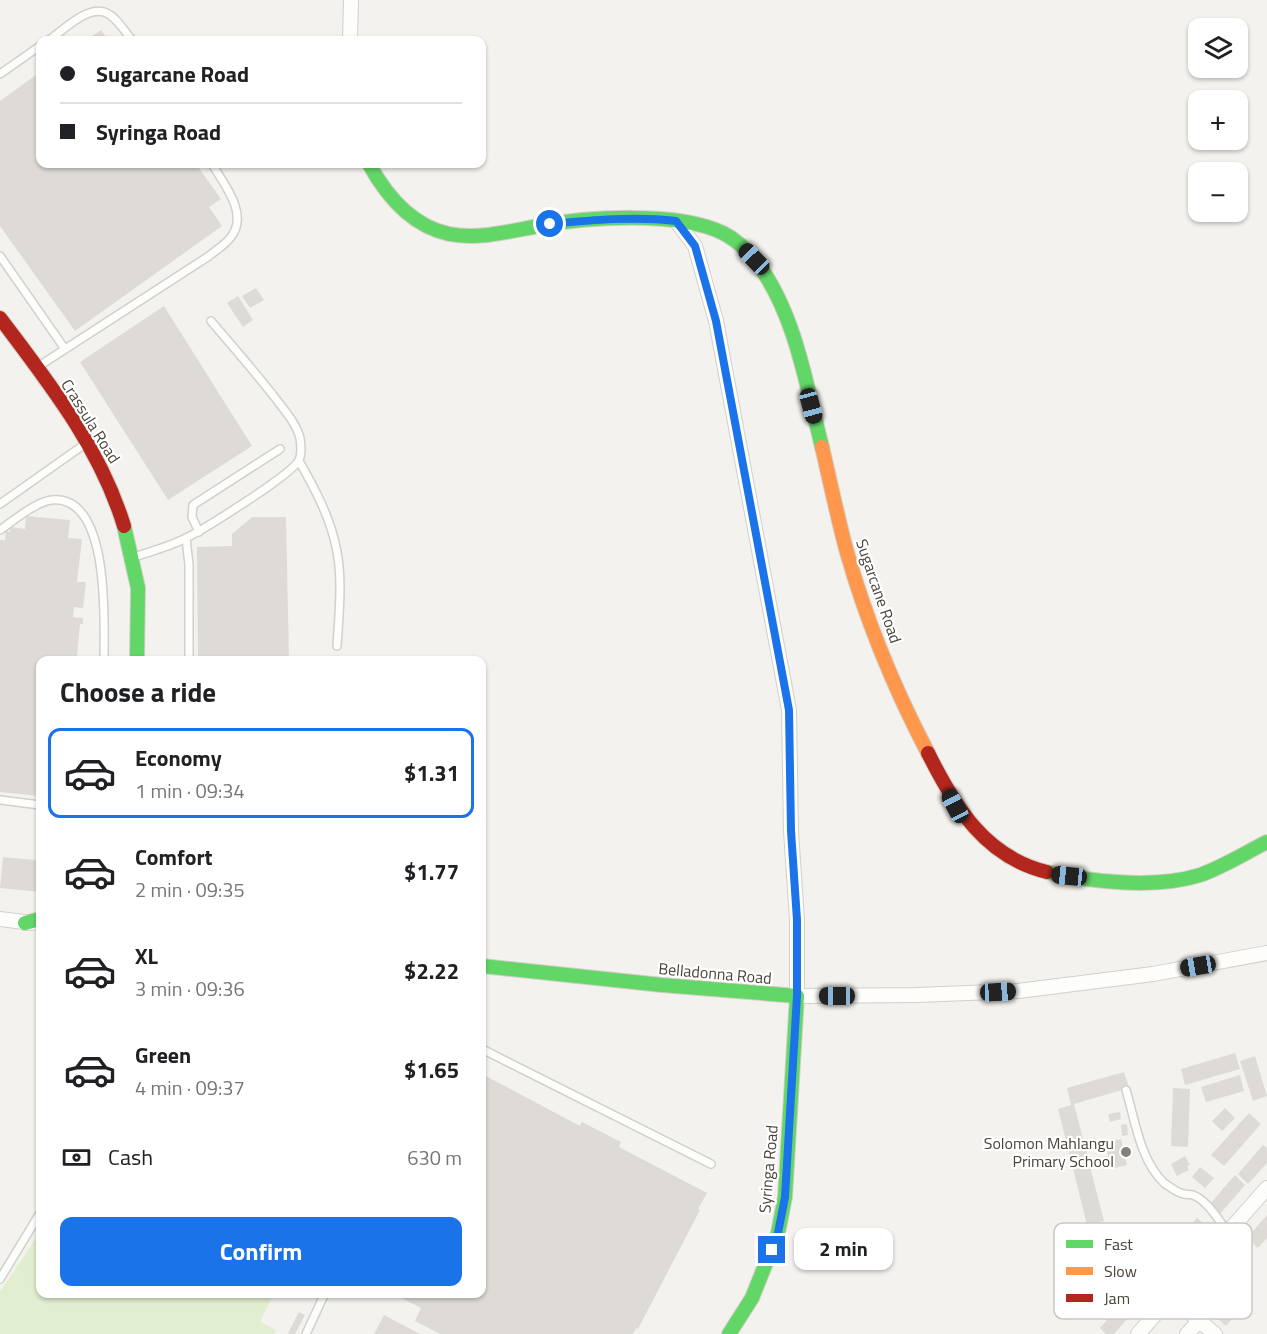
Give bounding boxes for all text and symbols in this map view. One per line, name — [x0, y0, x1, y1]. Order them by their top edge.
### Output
map controls — [1188, 18, 1248, 222]
button: layers — [1188, 18, 1248, 78]
text: Sugarcane Road — [96, 57, 249, 91]
button: + — [1188, 90, 1248, 150]
text: Syringa Road — [96, 115, 221, 149]
button: − — [1188, 162, 1248, 222]
route start — [536, 210, 563, 237]
car — [735, 240, 773, 278]
street label: Crassula Road — [56, 374, 126, 468]
car — [798, 386, 824, 426]
street label: Sugarcane Road — [850, 536, 908, 646]
text: Choose a ride — [60, 671, 216, 712]
text: Economy — [135, 741, 222, 775]
icon: car — [63, 746, 117, 800]
text: $1.31 — [404, 756, 459, 790]
text: 1 min · 09:34 — [135, 775, 245, 806]
car — [939, 786, 971, 826]
text: Comfort — [135, 840, 213, 874]
icon: car — [63, 845, 117, 899]
text: $1.77 — [404, 855, 459, 889]
car — [1050, 865, 1088, 887]
text: 2 min · 09:35 — [135, 874, 245, 905]
text: XL — [135, 939, 158, 973]
icon: car — [63, 944, 117, 998]
text: $2.22 — [404, 954, 459, 988]
car — [1179, 954, 1217, 978]
street label: Belladonna Road — [657, 956, 773, 990]
text: 3 min · 09:36 — [135, 973, 245, 1004]
car — [980, 982, 1016, 1002]
car — [819, 987, 855, 1005]
text: Green — [135, 1038, 191, 1072]
icon: car — [63, 1043, 117, 1097]
text: $1.65 — [404, 1053, 459, 1087]
text: 4 min · 09:37 — [135, 1072, 245, 1103]
street label: Syringa Road — [752, 1124, 784, 1214]
place label: Solomon Mahlangu Primary School — [984, 1131, 1114, 1173]
text: Cash — [108, 1140, 153, 1174]
icon: cash — [60, 1141, 93, 1174]
text: 630 m — [407, 1142, 462, 1173]
marker: Solomon Mahlangu Primary School — [1119, 1145, 1133, 1159]
button: Confirm — [60, 1217, 462, 1286]
legend — [1054, 1223, 1252, 1319]
callout: 2 min — [793, 1229, 892, 1271]
text: Fast — [1104, 1232, 1133, 1256]
text: 2 min — [819, 1233, 868, 1264]
route end — [758, 1236, 785, 1263]
text: Slow — [1104, 1259, 1137, 1283]
text: Jam — [1104, 1286, 1130, 1310]

